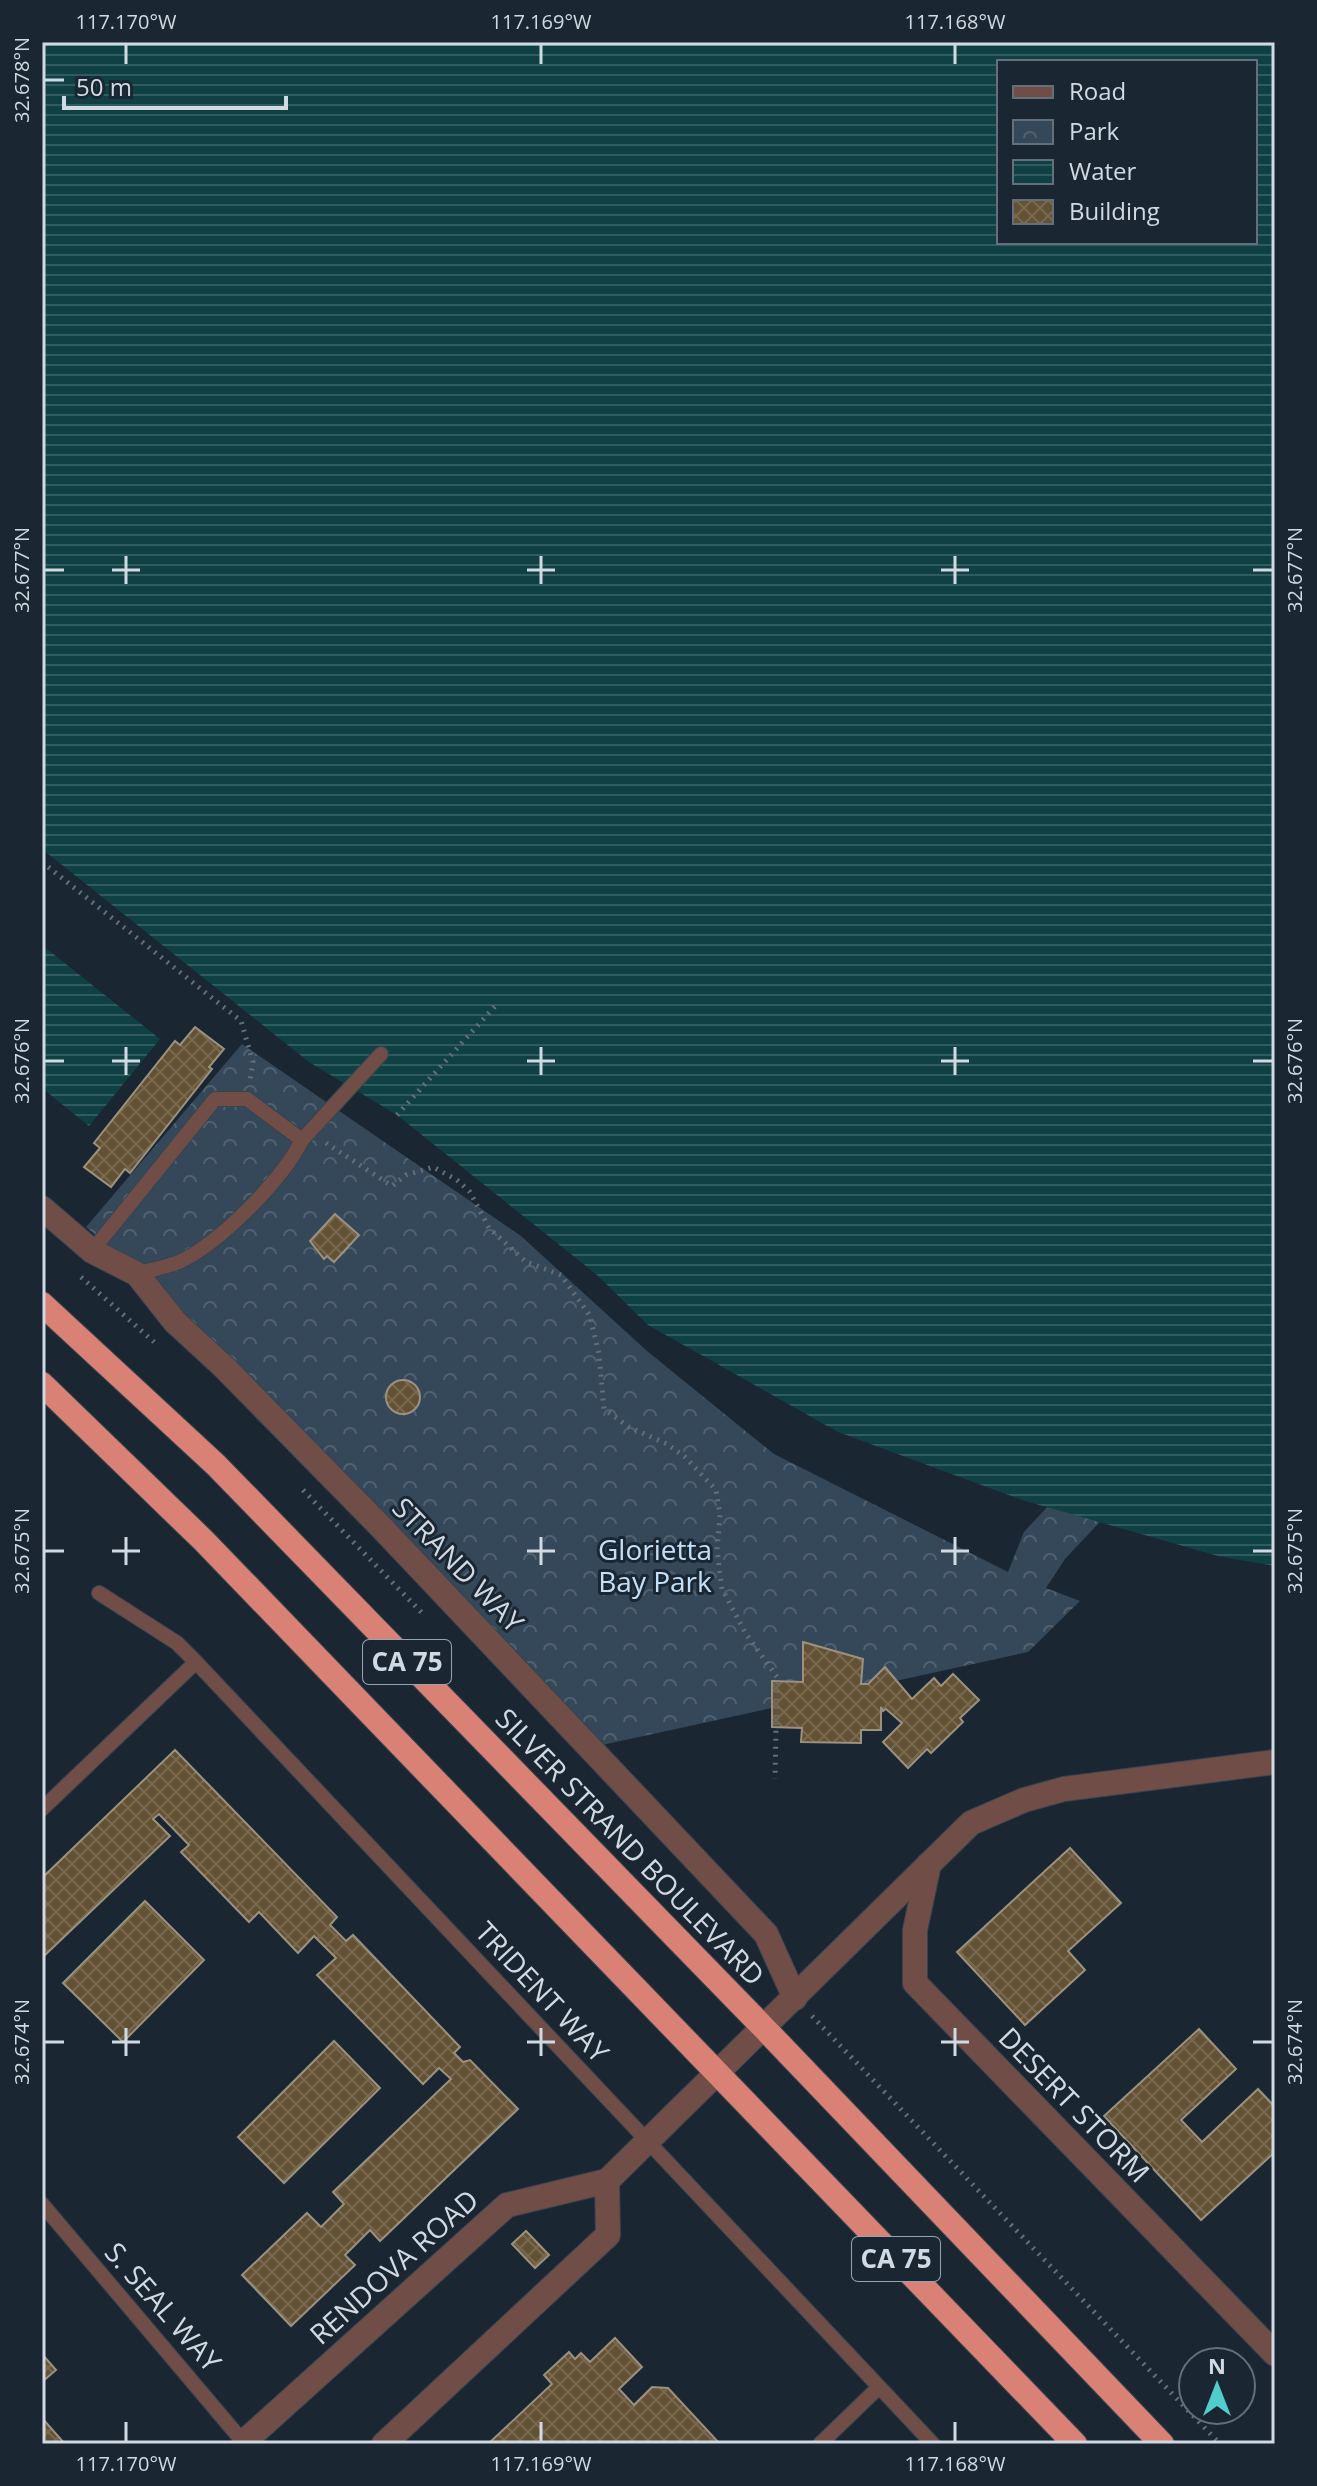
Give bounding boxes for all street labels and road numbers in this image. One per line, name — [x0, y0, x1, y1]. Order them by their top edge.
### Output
street label: STRAND WAY — [385, 1489, 533, 1640]
road number: CA 75 — [363, 1640, 451, 1684]
street label: SILVER STRAND BOULEVARD — [488, 1699, 773, 1993]
street label: TRIDENT WAY — [468, 1913, 618, 2070]
street label: DESERT STORM — [991, 2019, 1158, 2190]
street label: RENDOVA ROAD — [301, 2180, 486, 2352]
street label: S. SEAL WAY — [97, 2234, 231, 2379]
road number: CA 75 — [852, 2237, 940, 2281]

